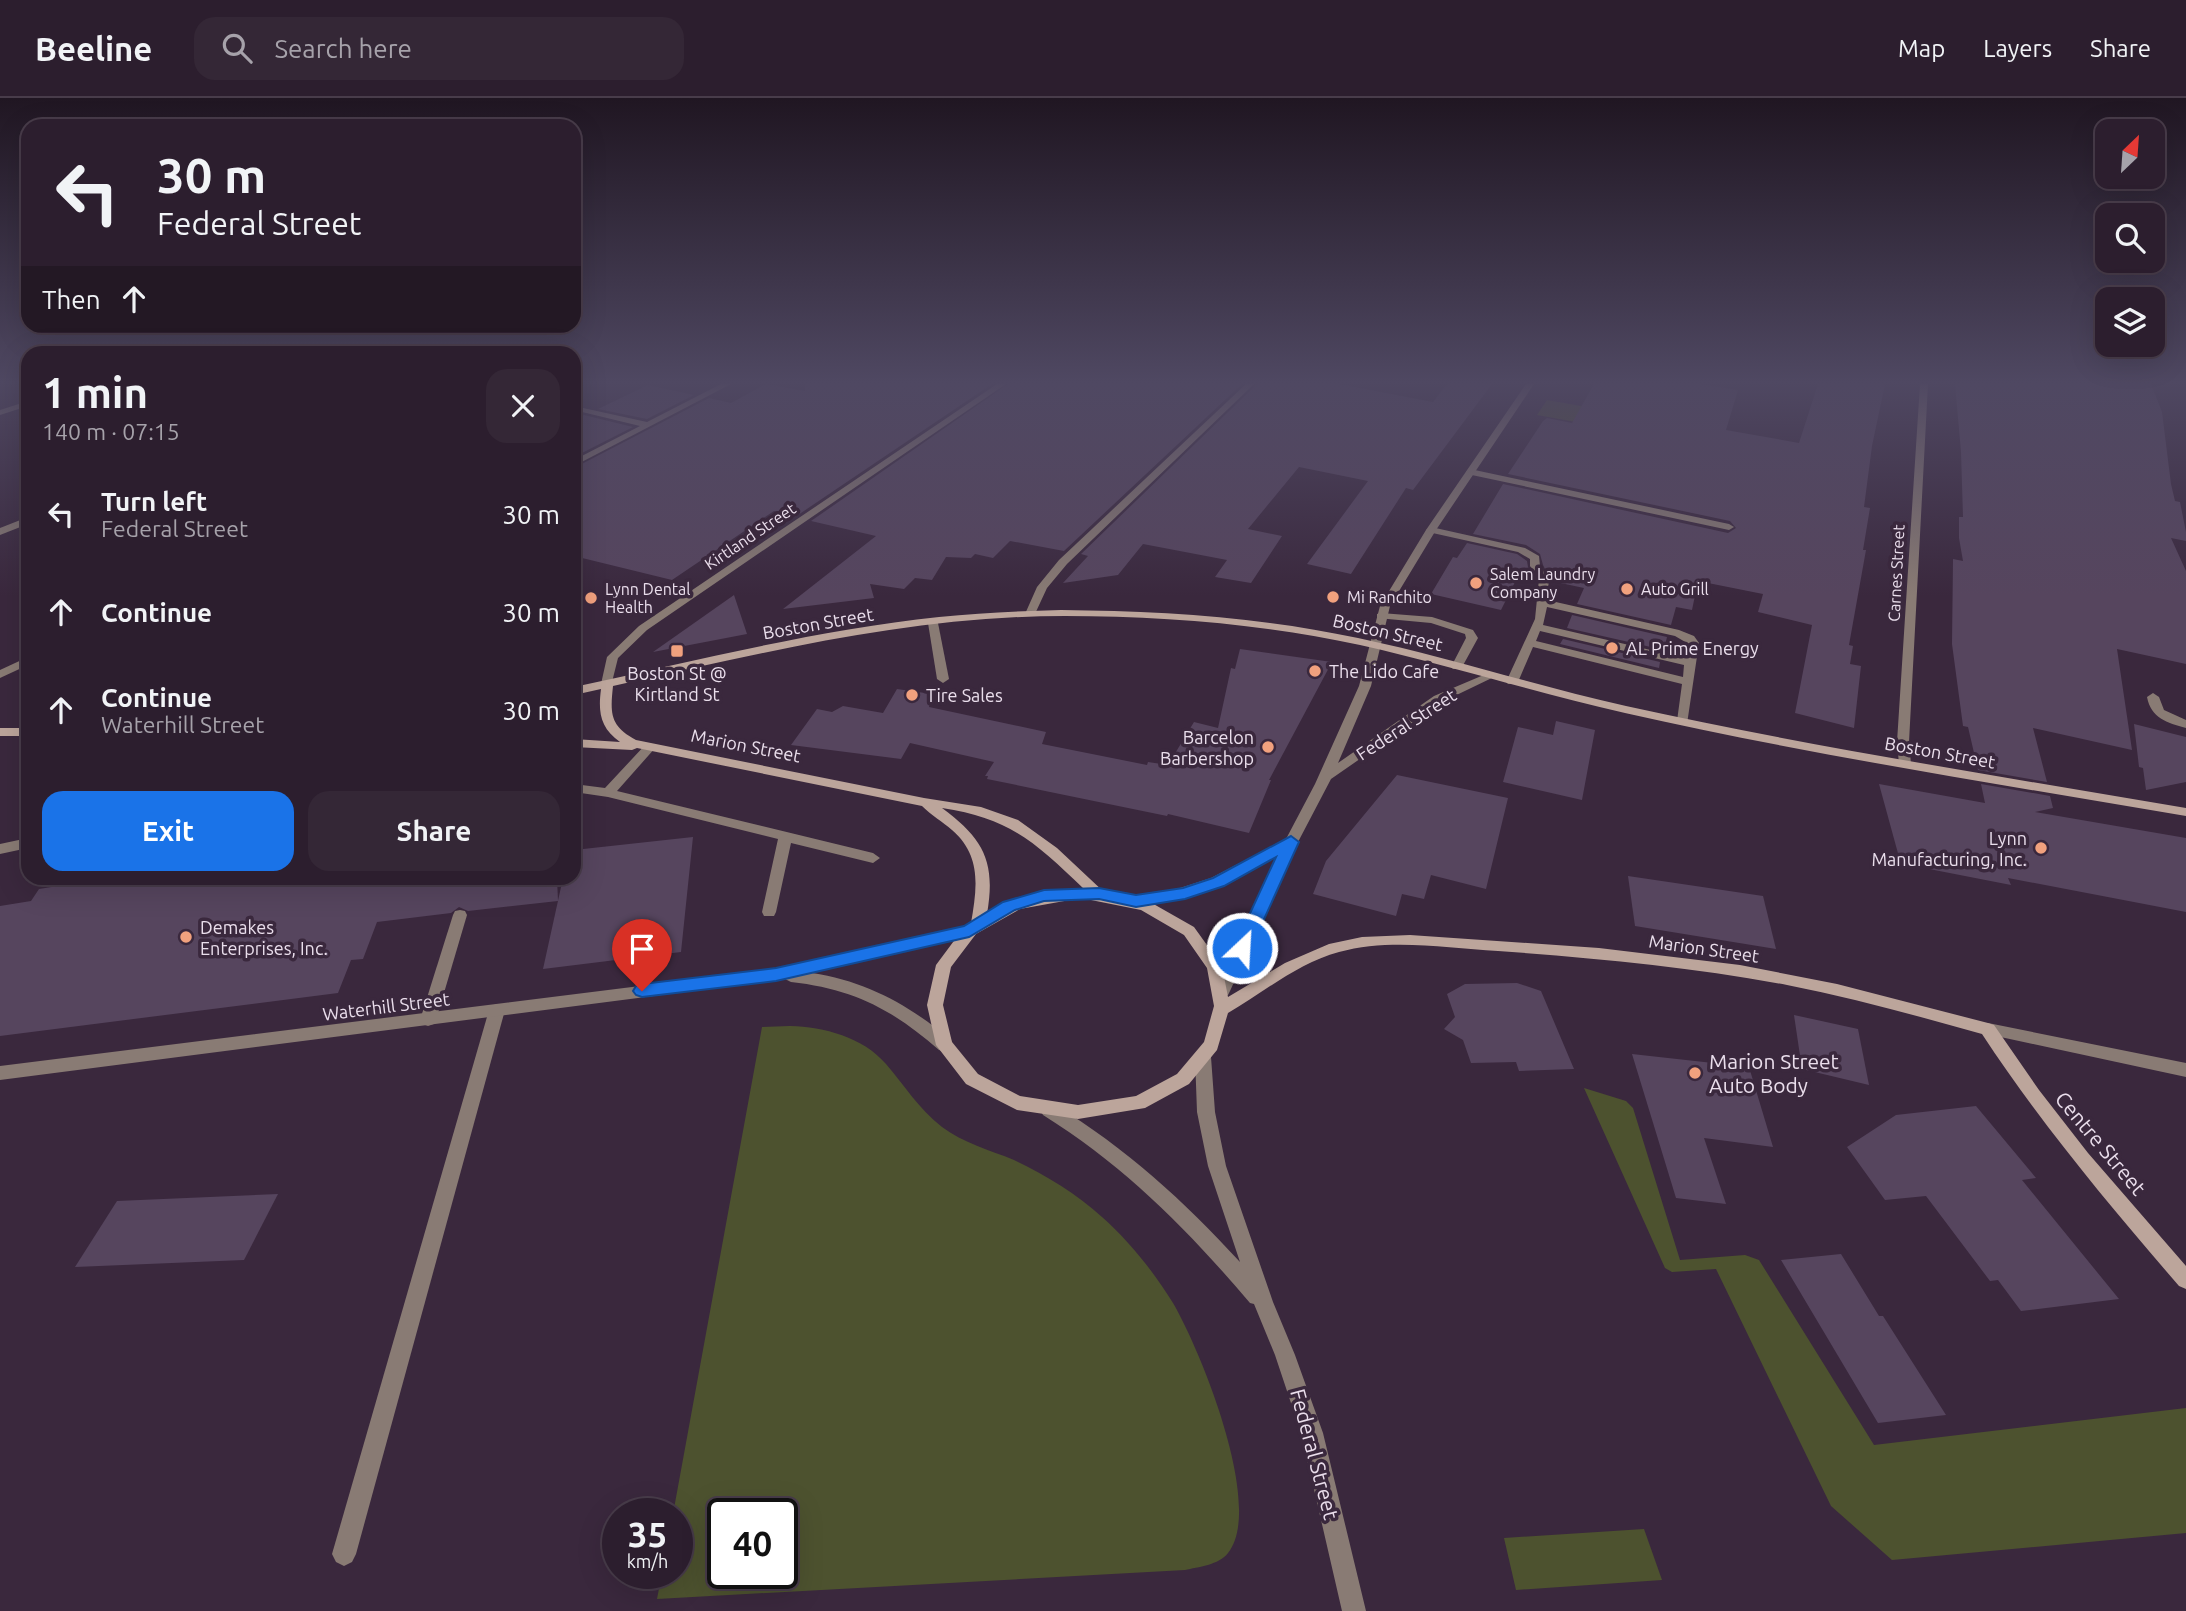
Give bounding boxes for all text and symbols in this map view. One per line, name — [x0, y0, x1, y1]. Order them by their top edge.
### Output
search box — [194, 17, 684, 80]
icon: search — [218, 29, 256, 67]
text: Beeline — [35, 30, 152, 67]
text: Search here — [274, 34, 412, 63]
text: Map — [1898, 35, 1945, 62]
text: Layers — [1983, 35, 2052, 62]
text: Share — [2090, 35, 2151, 62]
north arrow — [2095, 119, 2165, 189]
map controls — [2095, 119, 2165, 357]
icon: left — [42, 147, 133, 238]
text: 30 m — [157, 147, 266, 202]
button: search — [2095, 203, 2165, 273]
text: Federal Street — [157, 205, 361, 241]
icon: ahead — [115, 280, 153, 318]
text: Then — [42, 285, 101, 314]
button: layers — [2095, 287, 2165, 357]
text: 1 min — [42, 369, 148, 416]
button: close — [486, 369, 560, 443]
text: 140 m · 07:15 — [42, 419, 180, 444]
text: Turn left — [101, 487, 207, 516]
icon: left — [42, 495, 80, 533]
street label: Kirtland Street — [701, 499, 799, 573]
text: 30 m — [502, 500, 560, 529]
text: Federal Street — [101, 516, 248, 541]
street label: Carnes Street — [1884, 523, 1908, 622]
place label: Salem Laundry Company — [1490, 565, 1596, 601]
marker: Salem Laundry Company — [1468, 575, 1484, 591]
place label: Lynn Dental Health — [605, 580, 691, 616]
place label: Auto Grill — [1641, 580, 1709, 598]
marker: Auto Grill — [1619, 581, 1635, 597]
place label: Mi Ranchito — [1347, 588, 1432, 606]
marker: Mi Ranchito — [1325, 589, 1341, 605]
marker: Lynn Dental Health — [583, 590, 599, 606]
icon: ahead — [42, 593, 80, 631]
text: Continue — [101, 598, 212, 627]
text: 30 m — [502, 598, 560, 627]
street label: Boston Street — [761, 603, 875, 643]
street label: Boston Street — [1331, 610, 1445, 654]
place label: AL Prime Energy — [1626, 638, 1759, 658]
marker: AL Prime Energy — [1604, 640, 1620, 656]
marker: Boston St @ Kirtland St — [669, 643, 685, 659]
place label: The Lido Cafe — [1329, 661, 1439, 681]
place label: Boston St @ Kirtland St — [627, 663, 727, 704]
marker: The Lido Cafe — [1307, 663, 1323, 679]
text: Continue — [101, 683, 212, 712]
street label: Federal Street — [1352, 684, 1460, 764]
place label: Tire Sales — [926, 685, 1003, 705]
marker: Tire Sales — [904, 687, 920, 703]
icon: ahead — [42, 691, 80, 729]
text: 30 m — [502, 696, 560, 725]
text: Waterhill Street — [101, 712, 264, 737]
street label: Marion Street — [689, 725, 803, 765]
place label: Barcelon Barbershop — [1160, 727, 1254, 768]
street label: Boston Street — [1883, 732, 1997, 772]
marker: Barcelon Barbershop — [1260, 739, 1276, 755]
button: Exit — [42, 791, 294, 871]
button: Share — [308, 791, 560, 871]
place label: Lynn Manufacturing, Inc. — [1871, 828, 2027, 869]
marker: Lynn Manufacturing, Inc. — [2033, 840, 2049, 856]
position arrow — [1205, 911, 1279, 985]
place label: Demakes Enterprises, Inc. — [200, 917, 328, 958]
pin — [612, 919, 672, 991]
marker: Demakes Enterprises, Inc. — [178, 929, 194, 945]
icon: arrive — [623, 930, 661, 968]
street label: Marion Street — [1648, 930, 1760, 966]
street label: Waterhill Street — [321, 988, 451, 1024]
place label: Marion Street Auto Body — [1709, 1049, 1839, 1097]
marker: Marion Street Auto Body — [1687, 1065, 1703, 1081]
street label: Centre Street — [2051, 1086, 2151, 1200]
street label: Federal Street — [1286, 1386, 1344, 1522]
speed limit sign: 40 — [707, 1498, 798, 1589]
text: 35 — [628, 1514, 667, 1554]
text: km/h — [627, 1551, 668, 1571]

